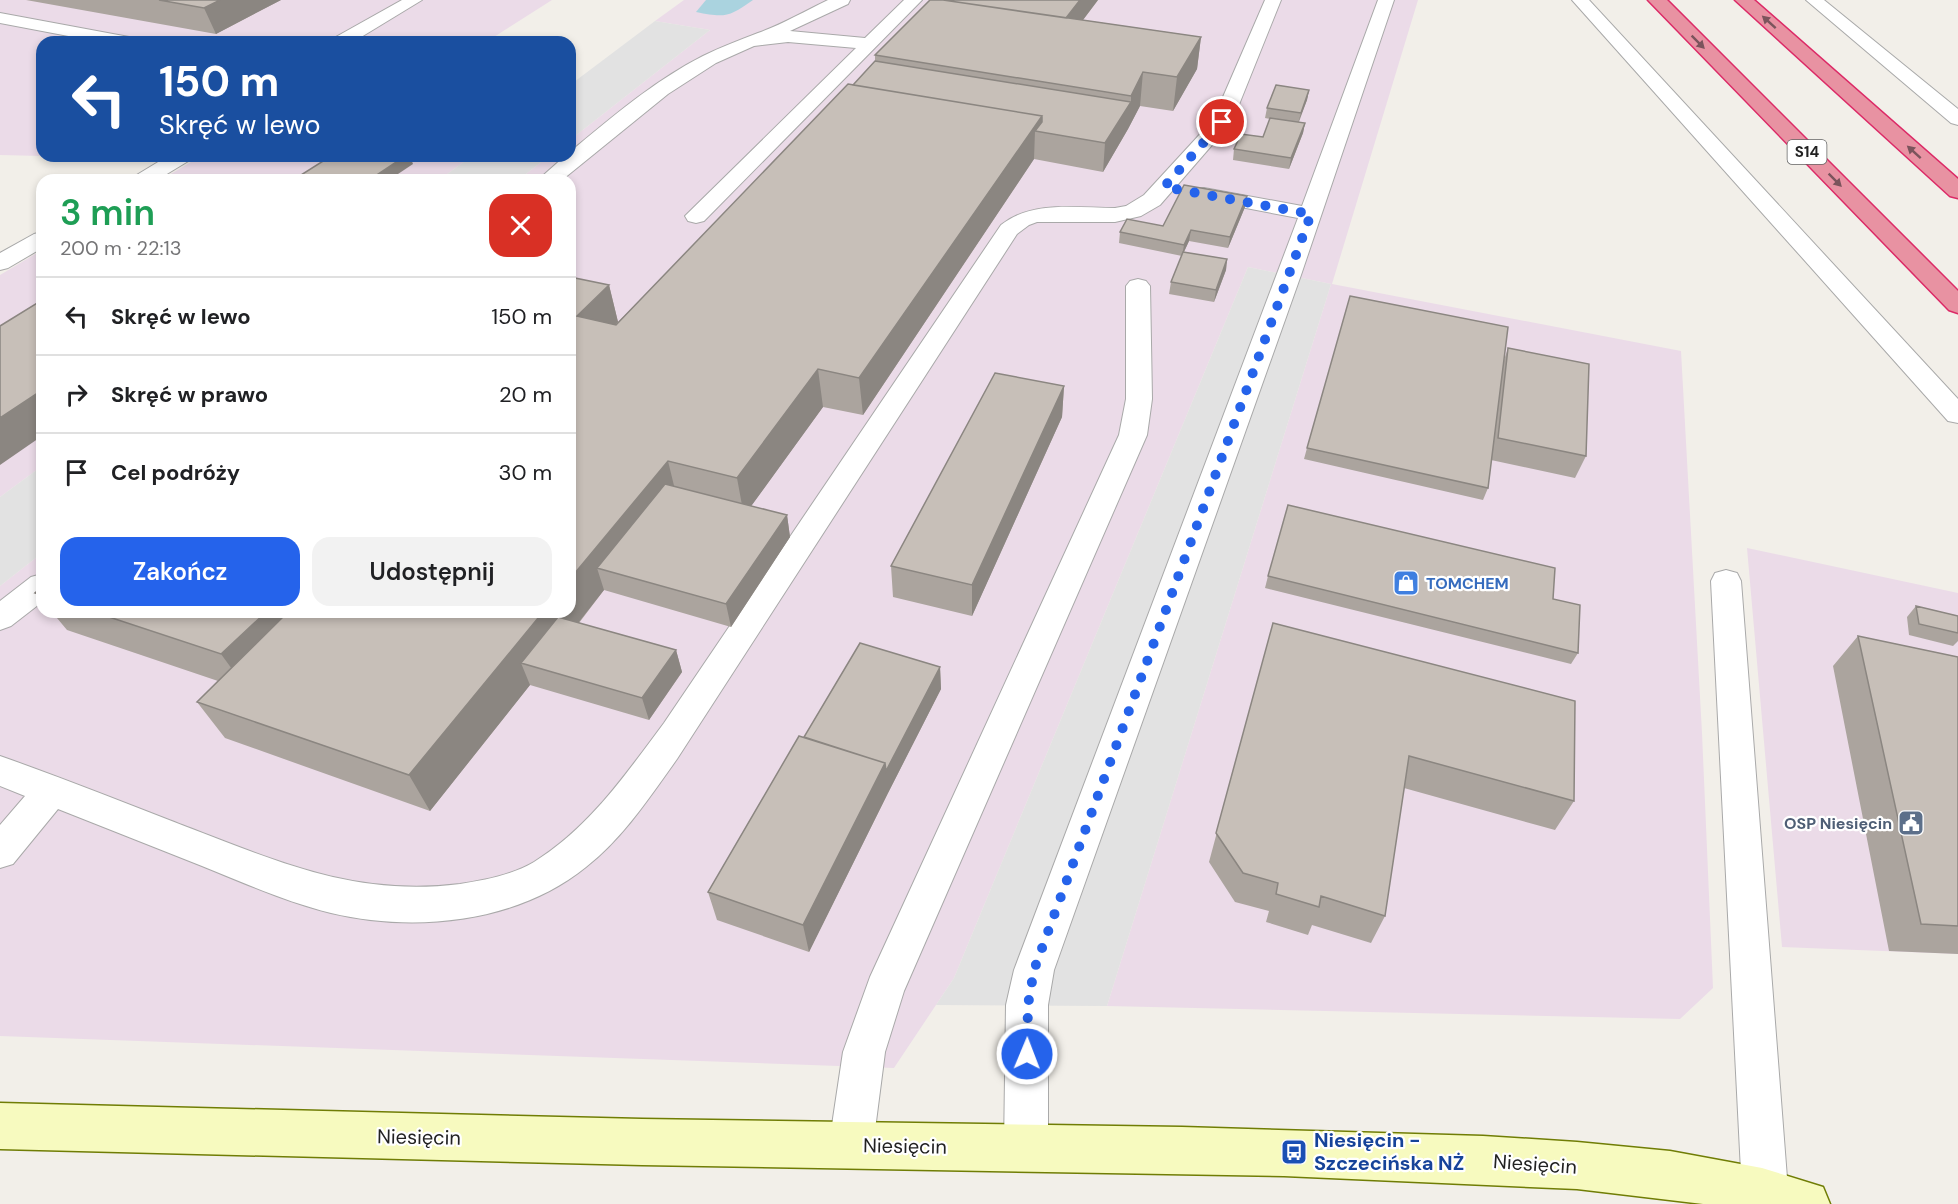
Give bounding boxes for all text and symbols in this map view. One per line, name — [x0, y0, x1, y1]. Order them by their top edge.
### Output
one-way arrow — [1762, 16, 1777, 29]
one-way arrow — [1690, 34, 1704, 48]
text: 150 m — [159, 54, 279, 109]
icon: left — [60, 60, 138, 138]
pin — [1196, 96, 1247, 147]
icon: arrive — [1205, 105, 1238, 138]
text: Skręć w lewo — [159, 107, 320, 142]
road number: S14 — [1788, 140, 1826, 164]
one-way arrow — [1907, 145, 1922, 159]
one-way arrow — [1828, 173, 1842, 188]
text: 3 min — [60, 189, 155, 236]
button: close — [489, 194, 552, 257]
text: 200 m · 22:13 — [60, 235, 182, 261]
icon: left — [60, 300, 93, 333]
text: Skręć w lewo — [111, 302, 251, 331]
text: 150 m — [491, 302, 552, 331]
icon: right — [60, 378, 93, 411]
text: Skręć w prawo — [111, 380, 268, 409]
text: 20 m — [499, 380, 552, 409]
icon: arrive — [60, 456, 93, 489]
text: Cel podróży — [111, 458, 240, 487]
text: 30 m — [498, 458, 552, 487]
button: Zakończ — [60, 537, 300, 606]
button: Udostępnij — [312, 537, 552, 606]
shop icon: TOMCHEM — [1391, 568, 1421, 598]
place label: TOMCHEM — [1426, 573, 1509, 594]
public building icon: OSP Niesięcin — [1896, 808, 1926, 838]
place label: OSP Niesięcin — [1784, 813, 1892, 834]
position arrow — [995, 1022, 1059, 1086]
street label: Niesięcin — [377, 1123, 461, 1151]
place label: Niesięcin - Szczecińska NŻ — [1314, 1127, 1464, 1176]
street label: Niesięcin — [863, 1132, 947, 1160]
bus stop icon: Niesięcin - Szczecińska NŻ — [1279, 1137, 1309, 1167]
street label: Niesięcin — [1492, 1148, 1578, 1180]

